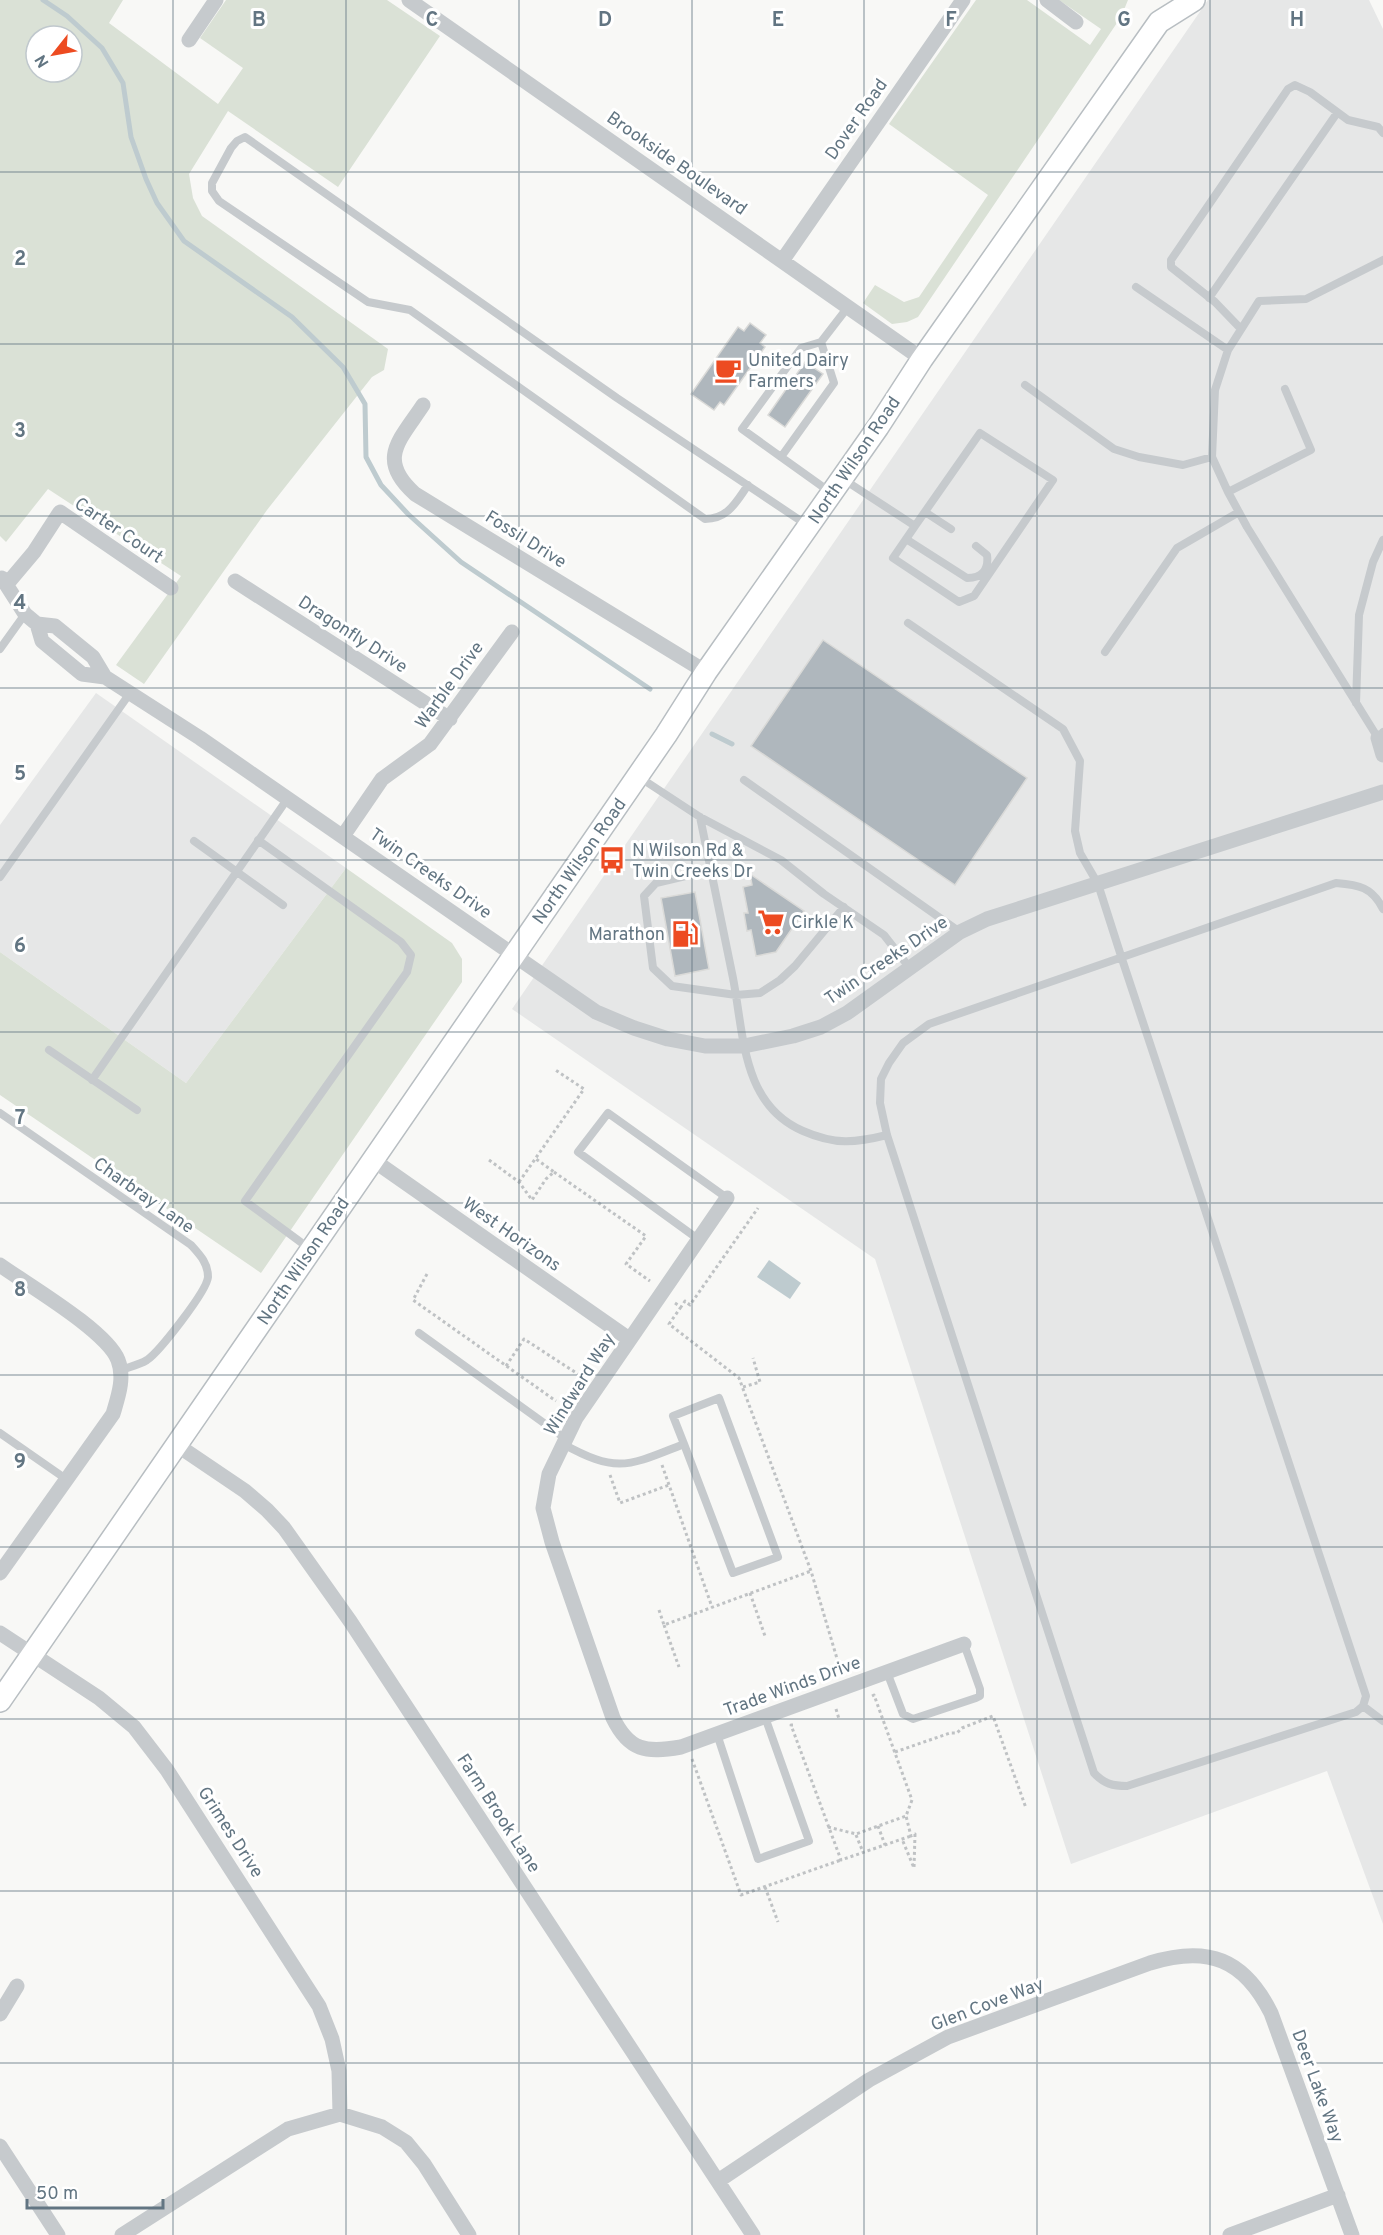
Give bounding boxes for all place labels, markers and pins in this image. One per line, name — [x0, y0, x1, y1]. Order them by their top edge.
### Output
place label: United Dairy Farmers — [748, 350, 849, 394]
cafe icon: United Dairy Farmers — [713, 355, 743, 385]
place label: N Wilson Rd & Twin Creeks Dr — [632, 840, 753, 884]
bus stop icon: N Wilson Rd & Twin Creeks Dr — [597, 845, 627, 875]
supermarket icon: Cirkle K — [756, 907, 786, 937]
place label: Cirkle K — [791, 912, 854, 935]
fuel station icon: Marathon — [670, 919, 700, 949]
place label: Marathon — [589, 924, 665, 947]

